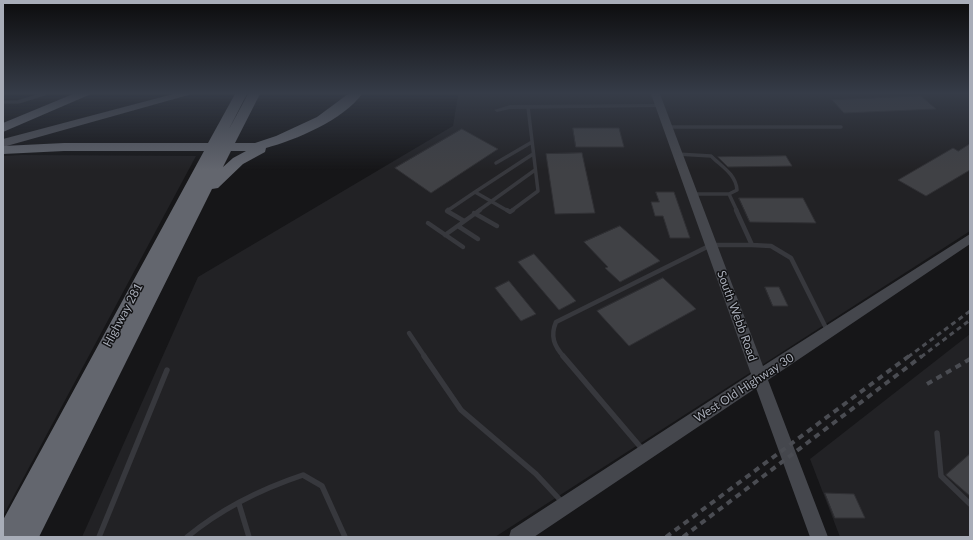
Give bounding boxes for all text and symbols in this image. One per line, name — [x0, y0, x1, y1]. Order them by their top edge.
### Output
street label: South Webb Road — [714, 269, 760, 363]
street label: Highway 281 — [100, 281, 146, 349]
street label: West Old Highway 30 — [691, 350, 797, 426]

